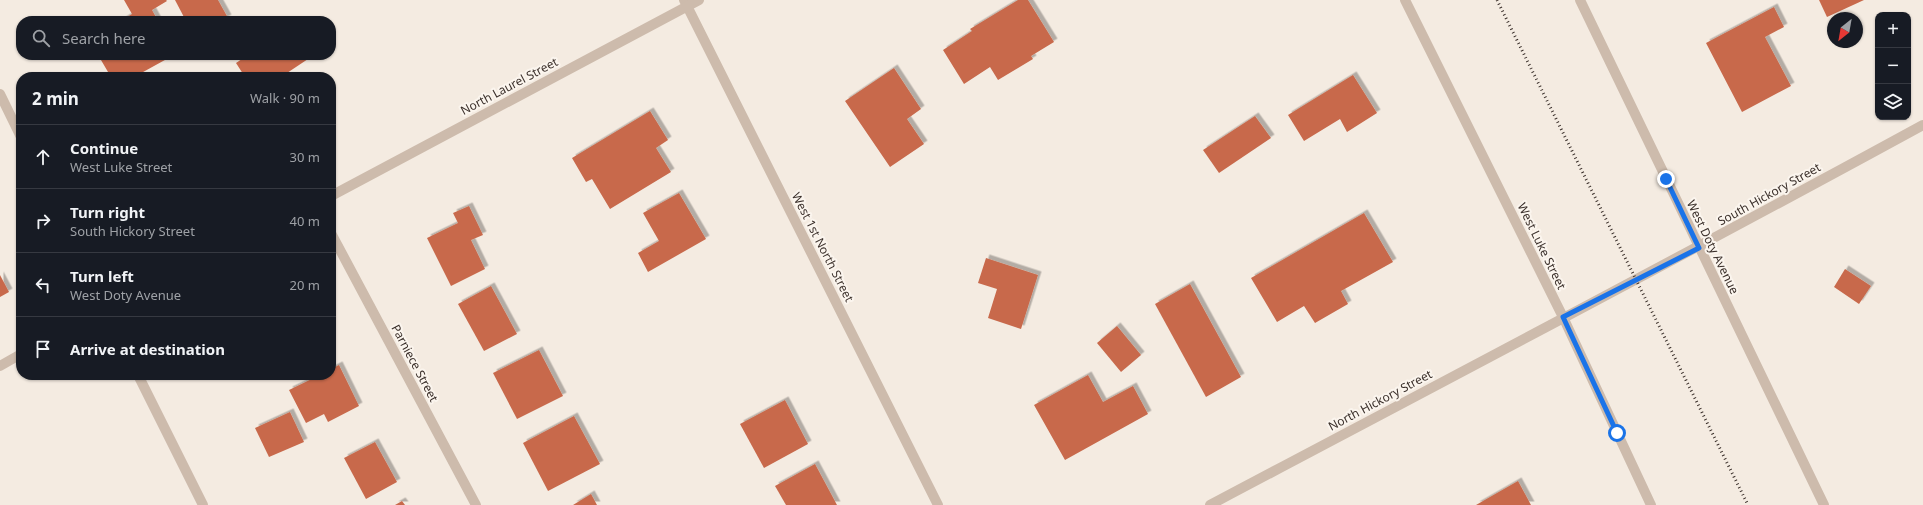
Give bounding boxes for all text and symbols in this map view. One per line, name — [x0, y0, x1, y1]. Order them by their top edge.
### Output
north arrow — [1827, 12, 1863, 48]
map controls — [1875, 12, 1911, 120]
button: + — [1875, 12, 1911, 48]
search box — [16, 16, 336, 60]
icon: search — [30, 27, 52, 49]
text: Search here — [62, 28, 145, 48]
button: − — [1875, 48, 1911, 84]
street label: North Laurel Street — [457, 53, 561, 119]
button: layers — [1875, 84, 1911, 120]
text: 2 min — [32, 87, 79, 110]
text: Walk · 90 m — [250, 89, 320, 107]
text: Continue — [70, 138, 138, 158]
icon: ahead — [32, 146, 54, 168]
text: 30 m — [290, 148, 320, 166]
text: West Luke Street — [70, 158, 172, 176]
street label: South Hickory Street — [1714, 158, 1824, 229]
route end — [1657, 170, 1675, 188]
street label: West 1st North Street — [788, 189, 858, 305]
street label: West Doty Avenue — [1683, 197, 1743, 297]
street label: West Luke Street — [1514, 200, 1571, 293]
text: Turn right — [70, 202, 145, 222]
icon: right — [32, 210, 54, 232]
text: 40 m — [290, 212, 320, 230]
text: South Hickory Street — [70, 222, 195, 240]
text: Turn left — [70, 266, 134, 286]
icon: left — [32, 274, 54, 296]
text: 20 m — [290, 276, 320, 294]
text: West Doty Avenue — [70, 286, 181, 304]
street label: Parniece Street — [387, 321, 443, 405]
icon: arrive — [32, 338, 54, 360]
text: Arrive at destination — [70, 339, 225, 359]
street label: North Hickory Street — [1325, 365, 1435, 435]
route start — [1608, 424, 1626, 442]

